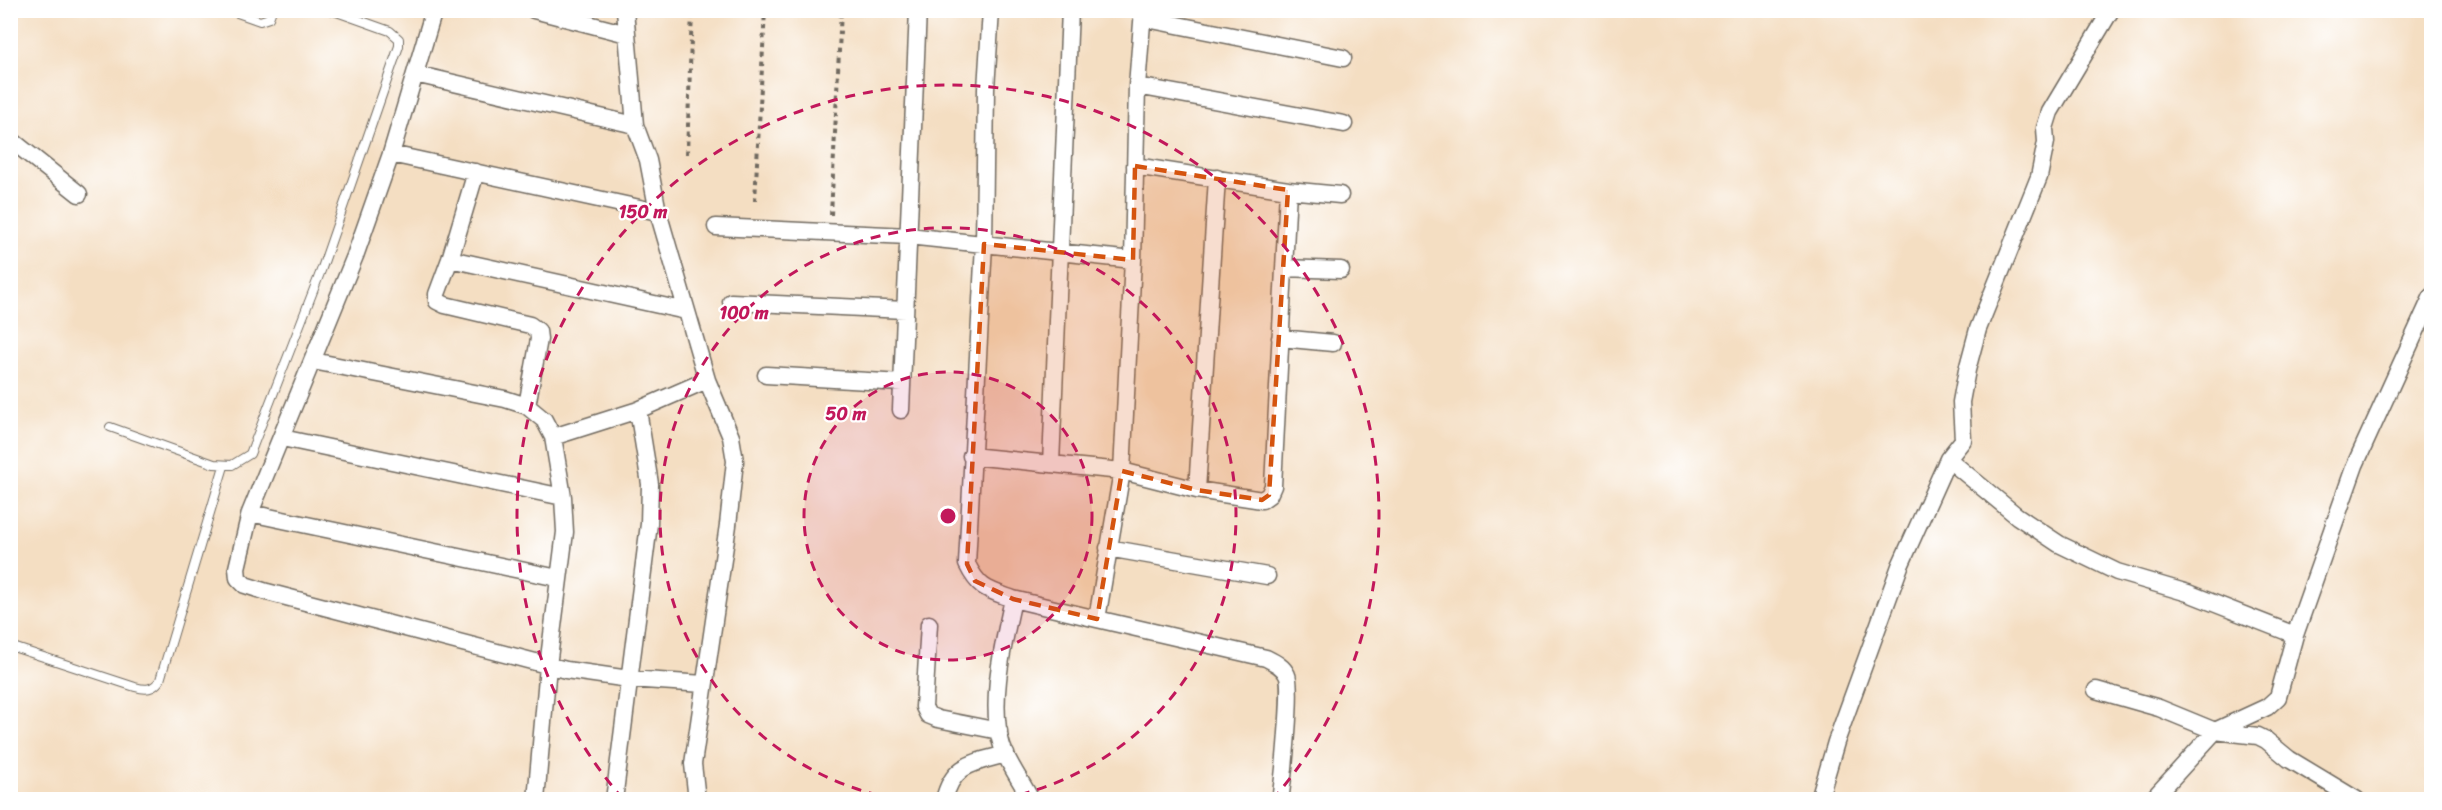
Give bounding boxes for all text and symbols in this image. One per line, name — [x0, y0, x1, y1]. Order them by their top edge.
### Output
text: 150 m — [619, 196, 667, 228]
text: 100 m — [720, 297, 769, 329]
text: 50 m — [826, 398, 867, 430]
centre of rings — [938, 506, 958, 526]

